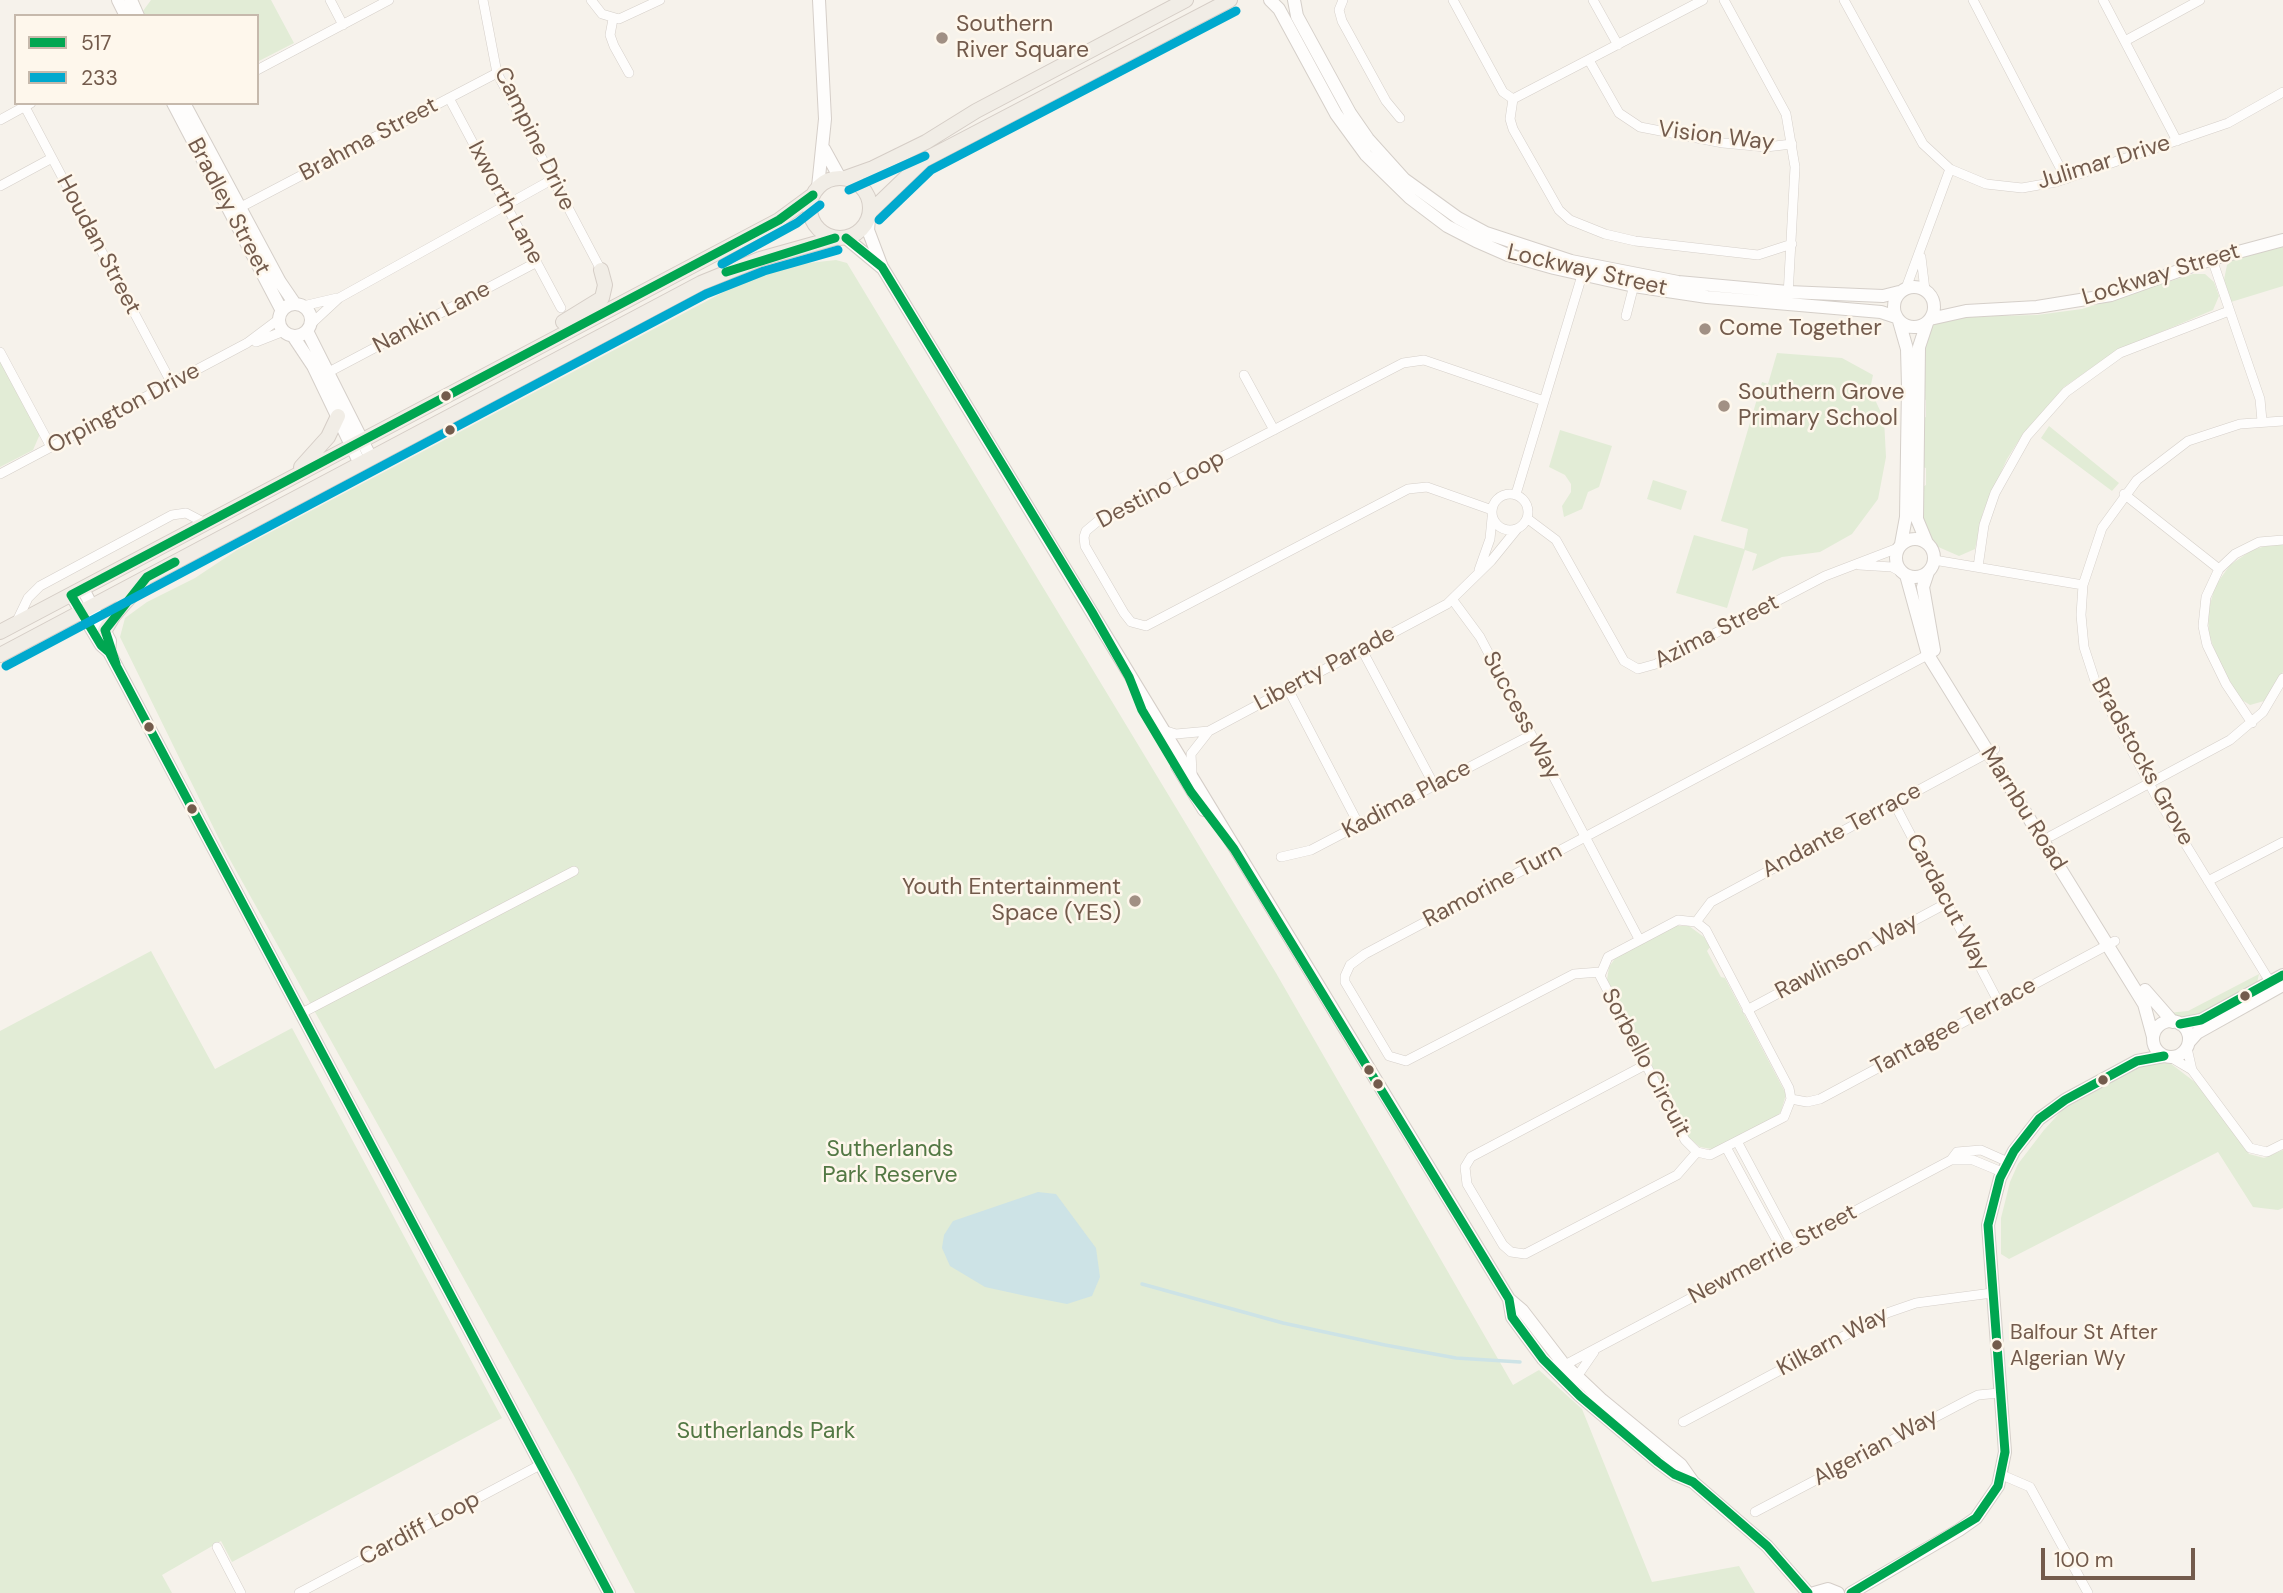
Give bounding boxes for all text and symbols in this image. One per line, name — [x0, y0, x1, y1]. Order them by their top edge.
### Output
place label: Southern River Square — [956, 11, 1089, 65]
legend — [14, 14, 259, 105]
text: 517 — [81, 29, 112, 57]
marker: Southern River Square — [934, 30, 950, 46]
street label: Campine Drive — [487, 63, 581, 215]
text: 233 — [81, 64, 118, 92]
street label: Brahma Street — [295, 92, 443, 188]
street label: Vision Way — [1656, 116, 1776, 158]
street label: Julimar Drive — [2034, 130, 2174, 196]
street label: Bradley Street — [180, 134, 276, 280]
street label: Ixworth Lane — [461, 137, 549, 269]
street label: Houdan Street — [50, 171, 146, 319]
street label: Lockway Street — [2079, 238, 2243, 312]
street label: Lockway Street — [1504, 239, 1670, 303]
street label: Nankin Lane — [369, 276, 495, 360]
place label: Come Together — [1719, 315, 1882, 343]
marker: Come Together — [1697, 321, 1713, 337]
street label: Orpington Drive — [43, 357, 205, 461]
place label: Southern Grove Primary School — [1738, 379, 1904, 433]
unlabelled marker — [439, 389, 453, 403]
marker: Southern Grove Primary School — [1716, 398, 1732, 414]
unlabelled marker — [443, 423, 457, 437]
street label: Destino Loop — [1092, 445, 1230, 535]
street label: Azima Street — [1650, 589, 1784, 675]
street label: Liberty Parade — [1250, 620, 1400, 718]
street label: Success Way — [1476, 647, 1566, 785]
street label: Bradstocks Grove — [2084, 673, 2200, 851]
unlabelled marker — [142, 720, 156, 734]
street label: Marnbu Road — [1974, 742, 2072, 876]
street label: Kadima Place — [1338, 755, 1476, 845]
street label: Andante Terrace — [1758, 777, 1926, 885]
unlabelled marker — [185, 802, 199, 816]
street label: Cardacut Way — [1899, 830, 1995, 976]
street label: Ramorine Turn — [1419, 838, 1567, 934]
place label: Youth Entertainment Space (YES) — [902, 874, 1121, 928]
marker: Youth Entertainment Space (YES) — [1127, 893, 1143, 909]
street label: Rawlinson Way — [1771, 908, 1923, 1006]
street label: Tantagee Terrace — [1867, 972, 2041, 1082]
street label: Sorbello Circuit — [1594, 984, 1696, 1142]
unlabelled marker — [2238, 989, 2252, 1003]
unlabelled marker — [1362, 1063, 1376, 1077]
unlabelled marker — [2096, 1073, 2110, 1087]
unlabelled marker — [1371, 1077, 1385, 1091]
park label: Sutherlands Park Reserve — [822, 1136, 958, 1190]
street label: Newmerrie Street — [1684, 1199, 1862, 1311]
street label: Kilkarn Way — [1773, 1301, 1893, 1383]
place label: Balfour St After Algerian Wy — [2010, 1320, 2158, 1370]
marker: Balfour St After Algerian Wy — [1990, 1338, 2004, 1352]
street label: Algerian Way — [1809, 1403, 1943, 1493]
park label: Sutherlands Park — [677, 1418, 855, 1446]
street label: Cardiff Loop — [355, 1486, 485, 1572]
scale bar — [2045, 1534, 2199, 1578]
text: 100 m — [2054, 1546, 2114, 1574]

